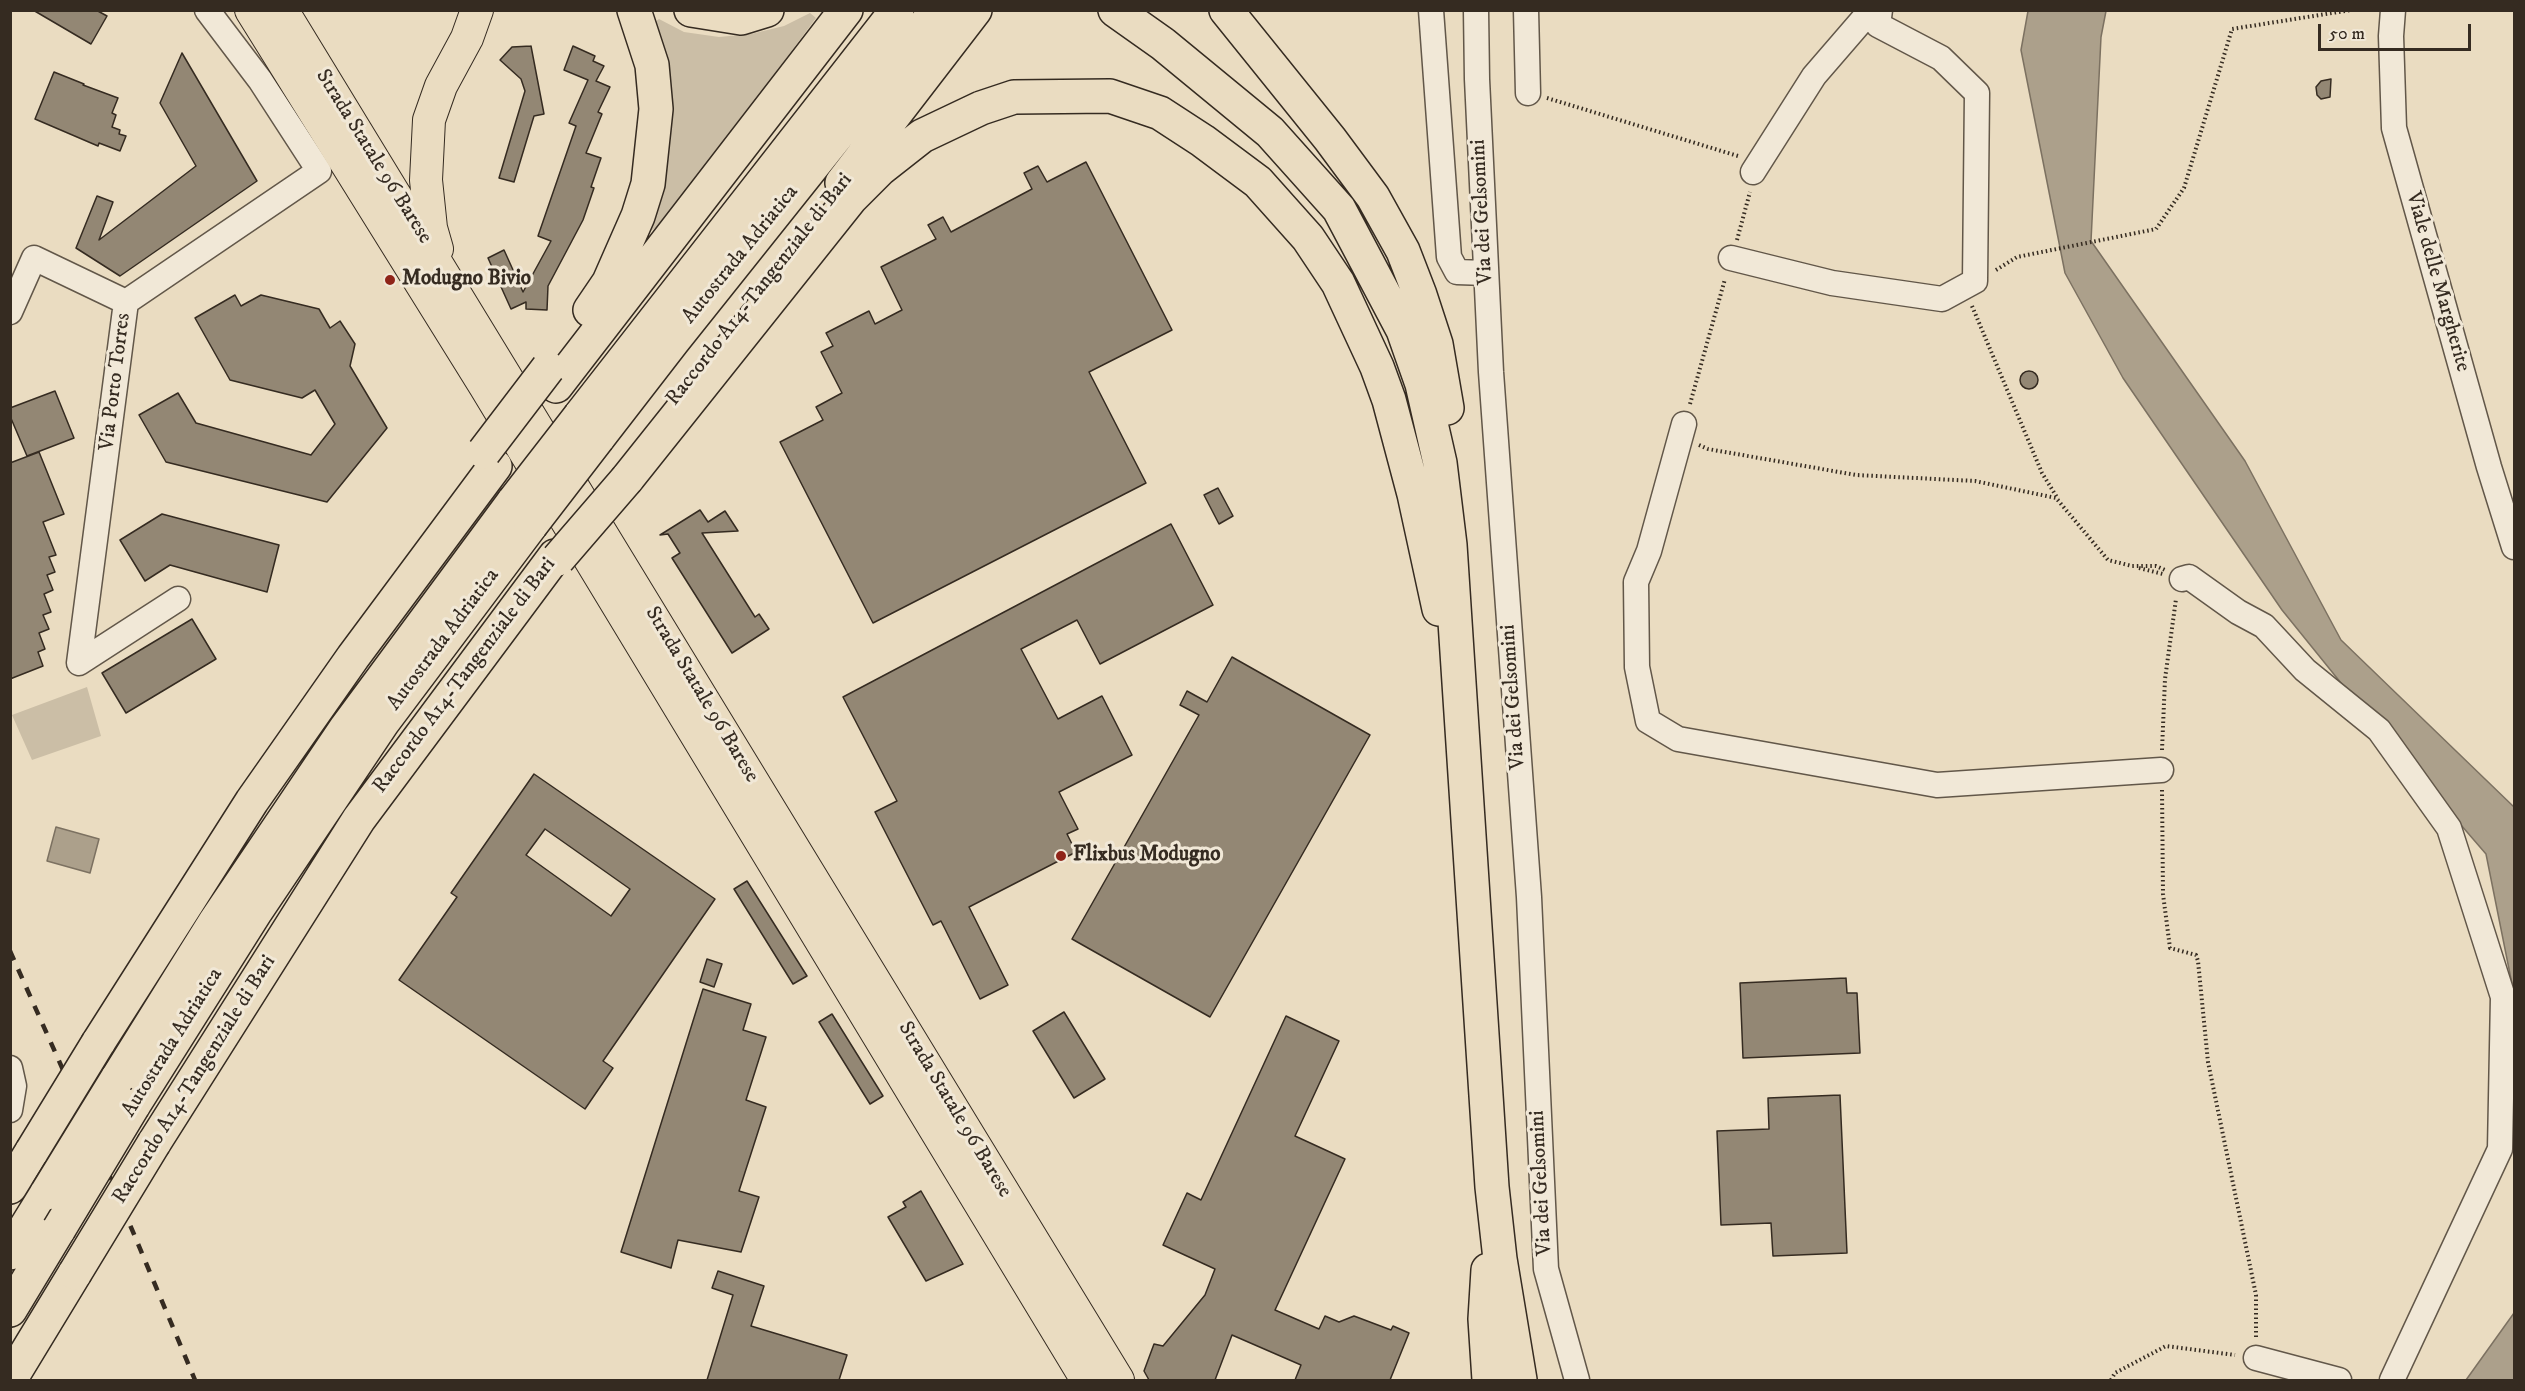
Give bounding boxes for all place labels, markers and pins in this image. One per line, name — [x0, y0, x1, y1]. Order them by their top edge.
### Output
place label: Modugno Bivio — [402, 267, 531, 293]
marker: Modugno Bivio — [383, 273, 397, 287]
place label: Flixbus Modugno — [1073, 843, 1220, 869]
marker: Flixbus Modugno — [1054, 849, 1068, 863]

